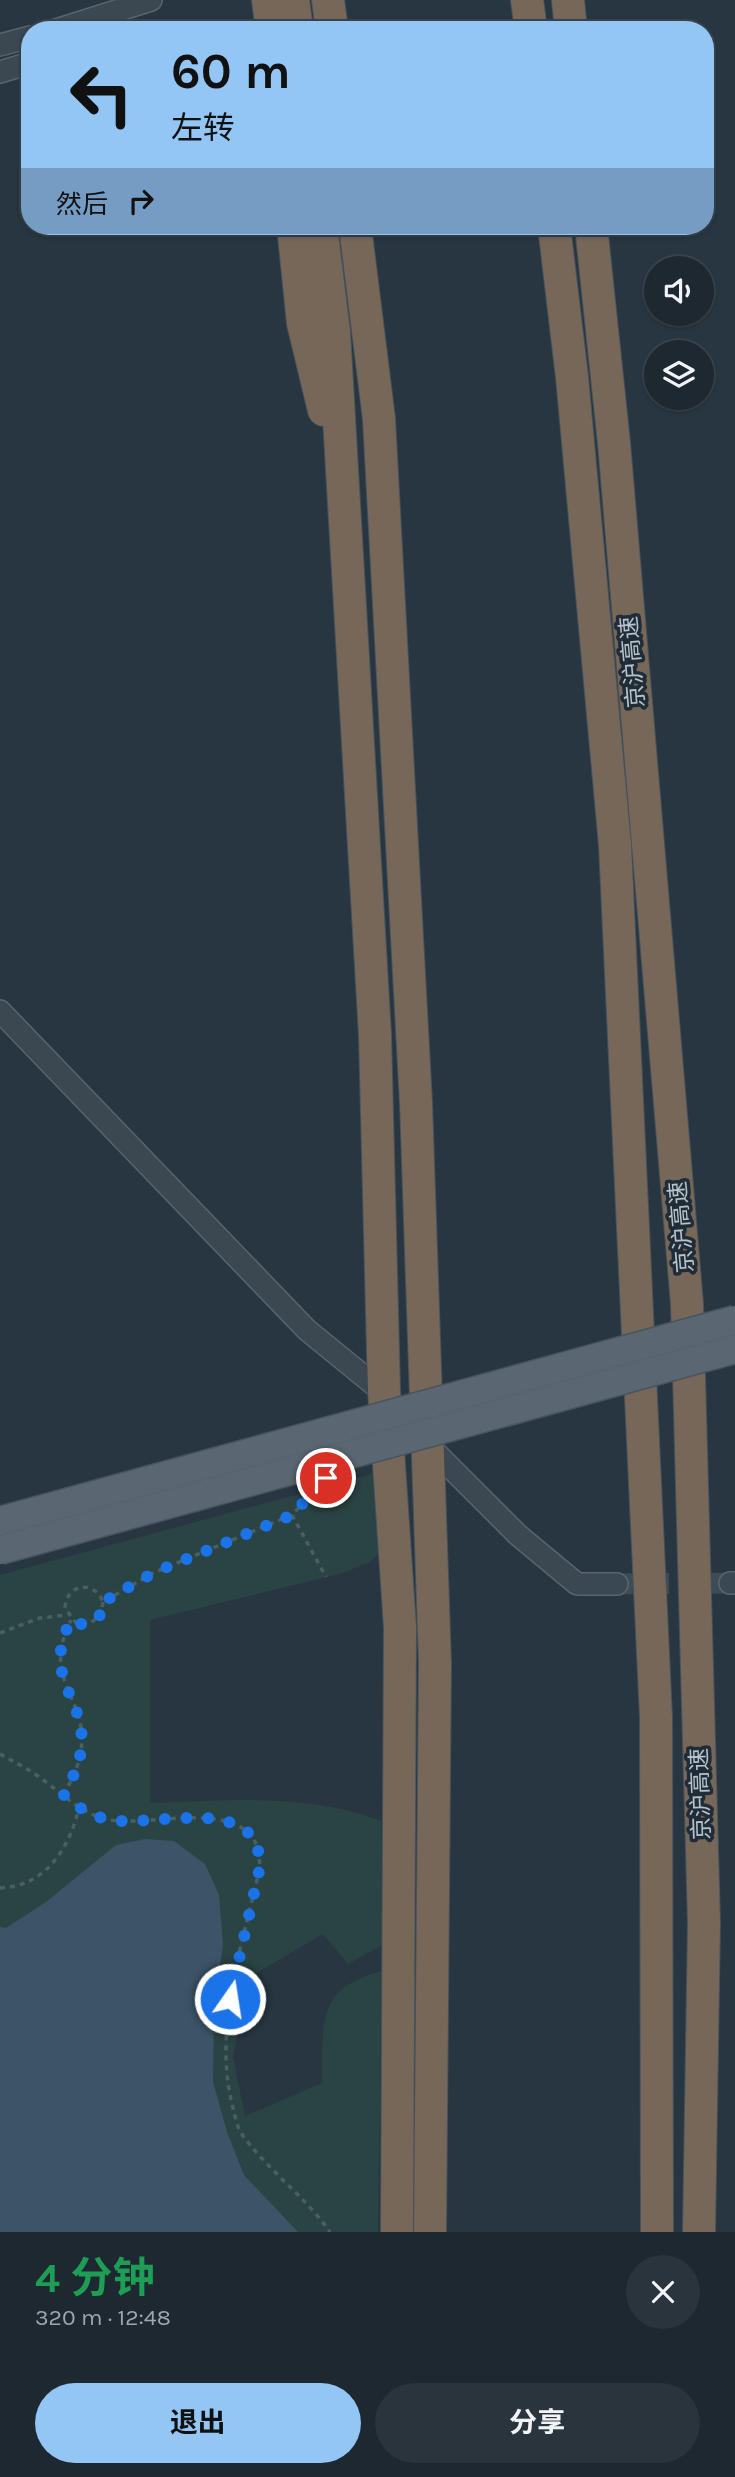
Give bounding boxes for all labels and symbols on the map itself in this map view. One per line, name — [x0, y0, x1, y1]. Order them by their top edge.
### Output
street label: 京沪高速 — [615, 615, 650, 709]
street label: 京沪高速 — [664, 1180, 699, 1274]
pin — [296, 1448, 356, 1508]
street label: 京沪高速 — [685, 1748, 716, 1840]
position arrow — [193, 1962, 267, 2036]

